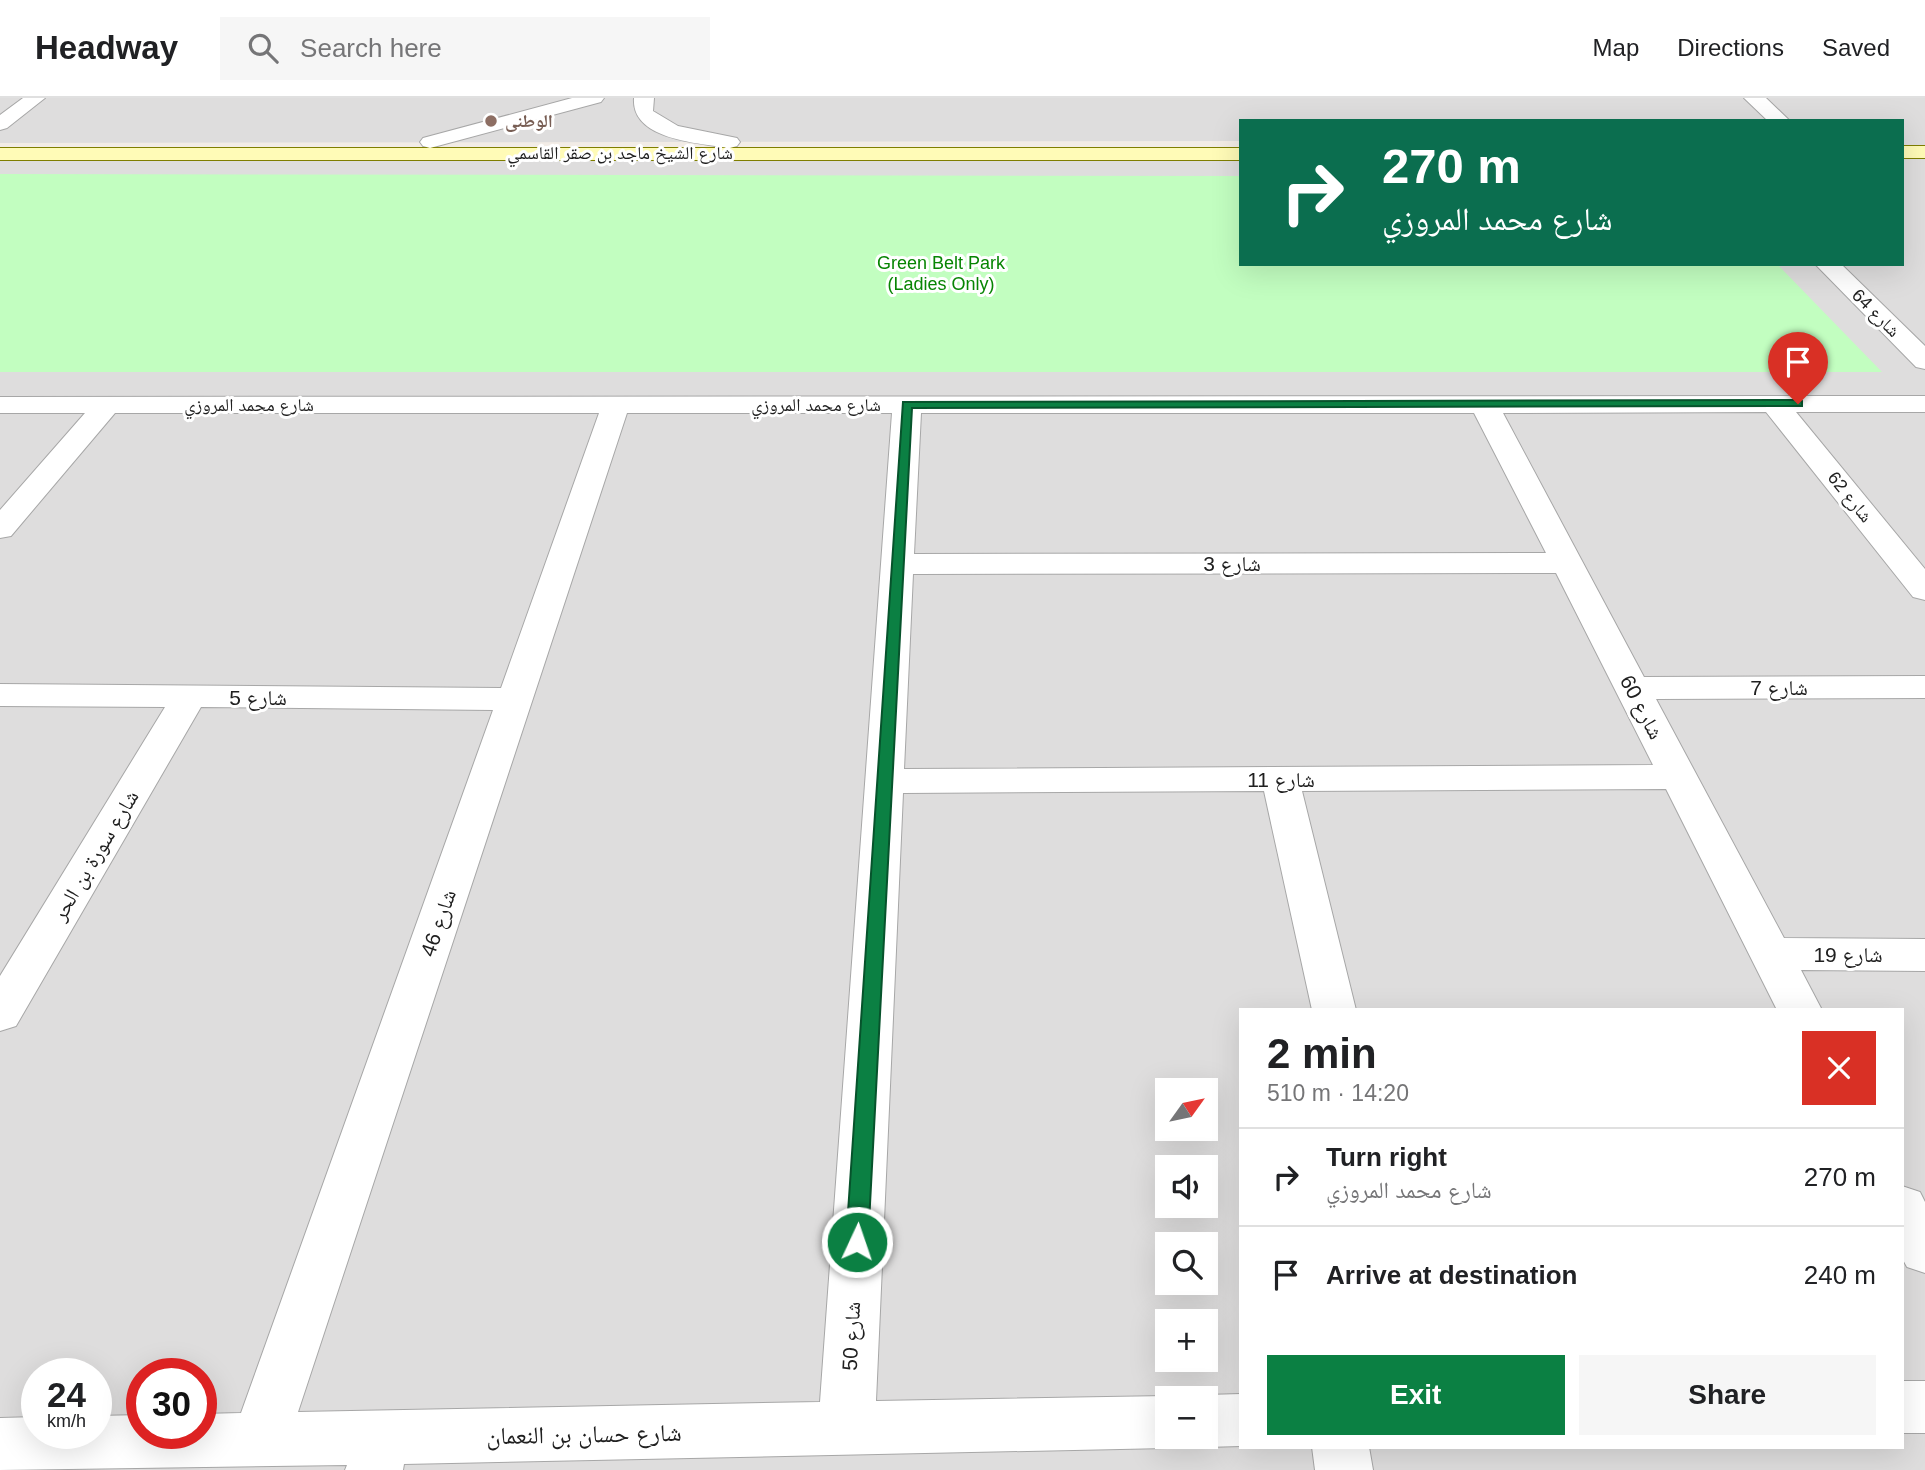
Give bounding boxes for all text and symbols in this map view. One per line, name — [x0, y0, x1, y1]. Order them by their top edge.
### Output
search box — [220, 17, 710, 80]
text: Headway — [35, 29, 178, 66]
icon: search — [244, 29, 282, 67]
text: Search here — [300, 33, 442, 63]
text: Map — [1593, 34, 1639, 61]
text: Directions — [1677, 34, 1784, 61]
text: Saved — [1822, 34, 1890, 61]
place label: الوطنی — [505, 111, 553, 132]
marker: الوطنی — [483, 113, 499, 129]
text: 270 m — [1382, 139, 1521, 193]
street label: شارع الشيخ ماجد بن صقر القاسمي — [507, 143, 733, 168]
icon: right — [1267, 147, 1358, 238]
text: شارع محمد المروزي — [1382, 201, 1613, 237]
park label: Green Belt Park (Ladies Only) — [877, 253, 1006, 294]
street label: شارع 64 — [1847, 285, 1904, 342]
pin — [1768, 332, 1828, 404]
icon: arrive — [1779, 343, 1817, 381]
street label: شارع محمد المروزي — [184, 395, 314, 420]
street label: شارع محمد المروزي — [751, 395, 881, 420]
street label: شارع 62 — [1823, 468, 1876, 527]
street label: شارع 3 — [1203, 552, 1261, 577]
street label: شارع 60 — [1614, 671, 1668, 744]
street label: شارع 7 — [1750, 676, 1808, 701]
street label: شارع 5 — [229, 686, 287, 711]
street label: شارع 11 — [1247, 768, 1315, 793]
street label: شارع سورة بن الحر — [47, 786, 145, 926]
street label: شارع 46 — [416, 887, 462, 960]
street label: شارع 19 — [1813, 943, 1883, 968]
text: 2 min — [1267, 1030, 1377, 1077]
button: close — [1802, 1031, 1876, 1105]
north arrow — [1155, 1078, 1218, 1141]
map controls — [1155, 1078, 1218, 1449]
text: 510 m · 14:20 — [1267, 1080, 1409, 1106]
text: Turn right — [1326, 1142, 1447, 1172]
button: sound — [1155, 1155, 1218, 1218]
icon: right — [1267, 1158, 1305, 1196]
text: 270 m — [1804, 1162, 1876, 1192]
text: شارع محمد المروزي — [1326, 1177, 1492, 1203]
position arrow — [820, 1205, 894, 1279]
button: search — [1155, 1232, 1218, 1295]
icon: arrive — [1267, 1256, 1305, 1294]
text: Arrive at destination — [1326, 1260, 1577, 1290]
text: 240 m — [1804, 1260, 1876, 1290]
street label: شارع 50 — [838, 1301, 866, 1371]
button: + — [1155, 1309, 1218, 1372]
button: Exit — [1267, 1355, 1565, 1435]
button: Share — [1579, 1355, 1876, 1435]
speed limit sign: 30 — [126, 1358, 217, 1449]
text: 24 — [47, 1375, 86, 1414]
button: − — [1155, 1386, 1218, 1449]
text: km/h — [47, 1411, 86, 1431]
street label: شارع حسان بن النعمان — [486, 1419, 682, 1451]

